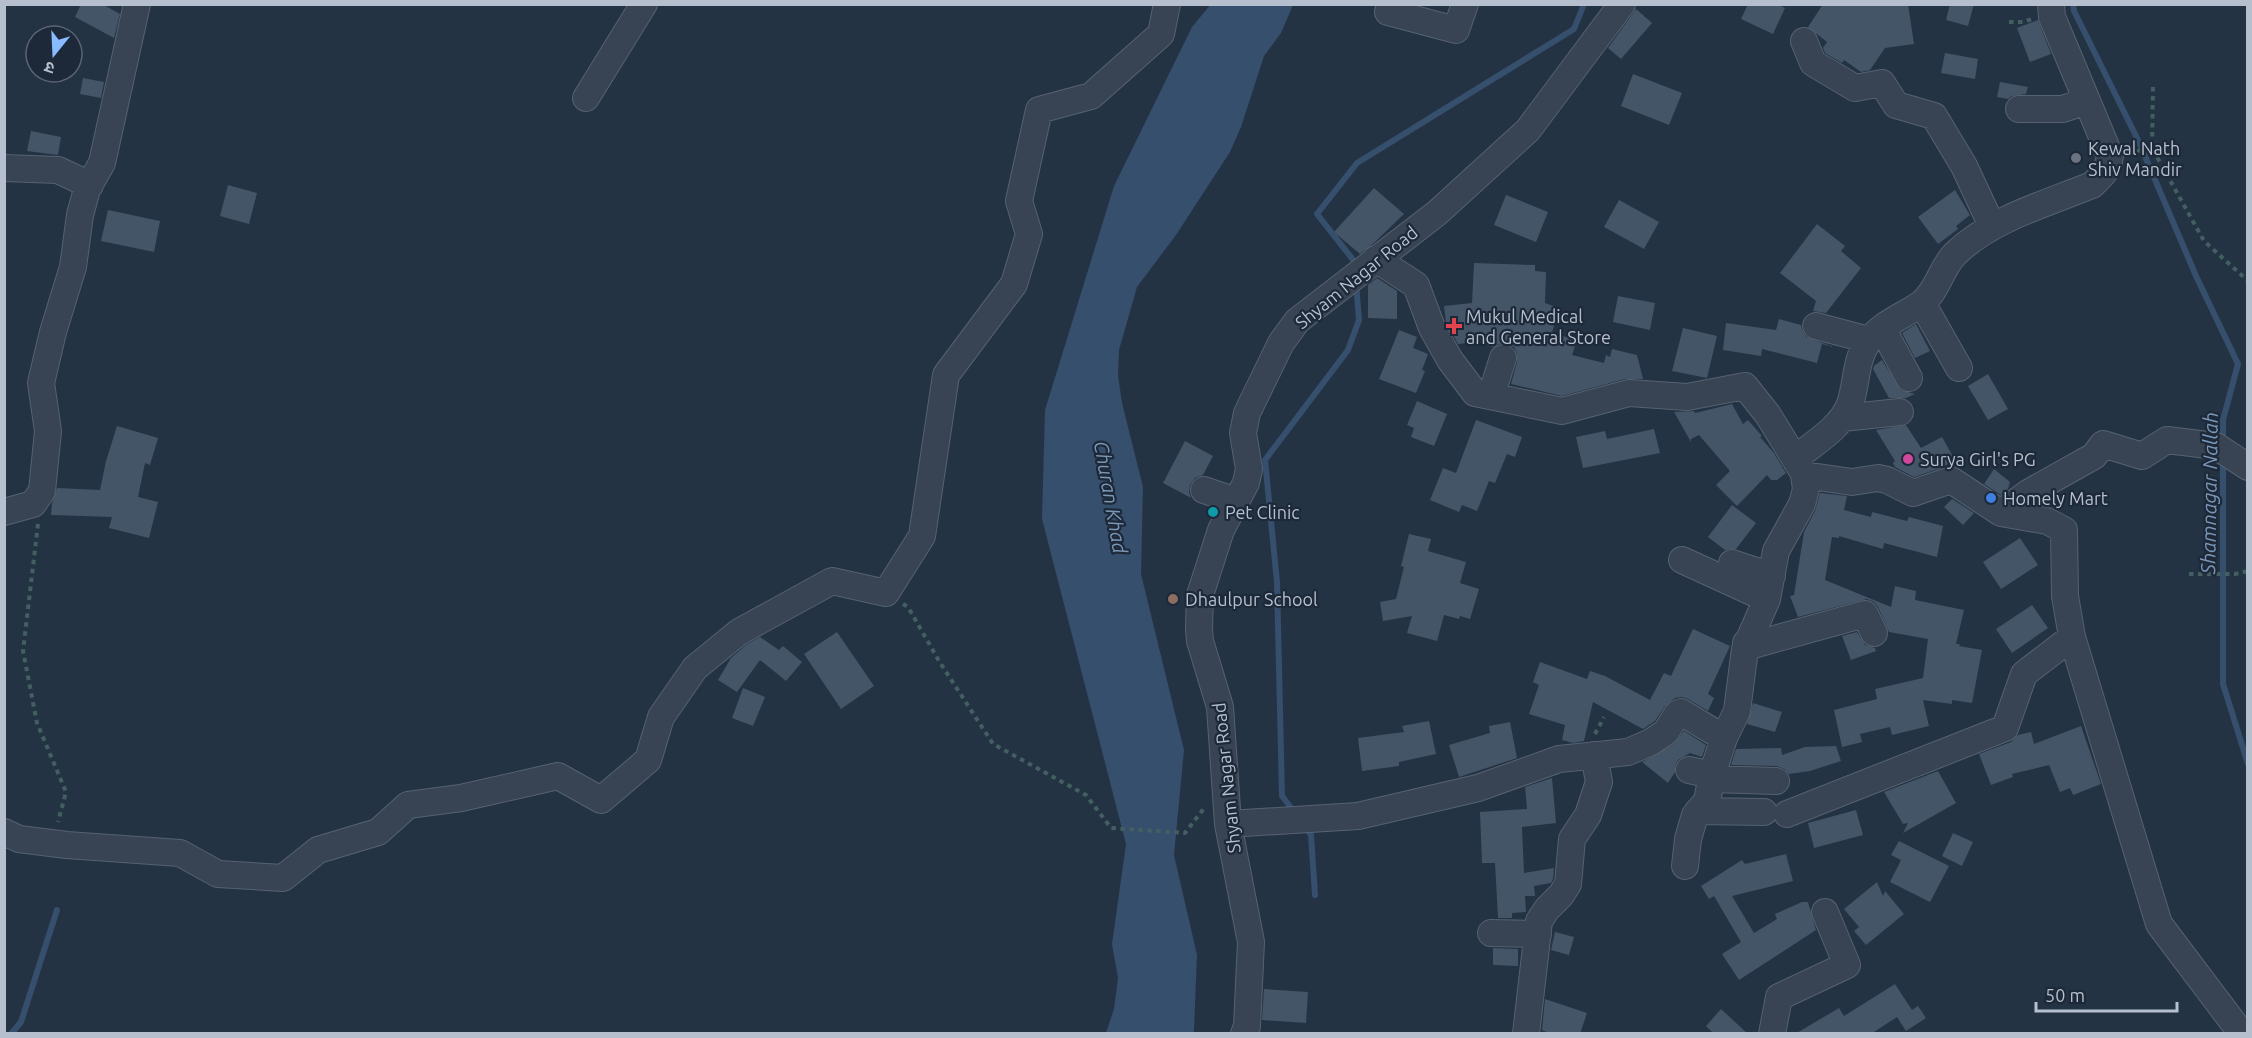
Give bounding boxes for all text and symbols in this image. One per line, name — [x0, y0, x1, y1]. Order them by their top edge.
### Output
north arrow — [24, 24, 84, 84]
text: उ — [42, 58, 57, 78]
place label: Kewal Nath Shiv Mandir — [2088, 138, 2182, 179]
marker: Kewal Nath Shiv Mandir — [2069, 151, 2083, 165]
street label: Shyam Nagar Road — [1291, 222, 1421, 332]
place label: Mukul Medical and General Store — [1466, 306, 1611, 347]
marker: Mukul Medical and General Store — [1447, 319, 1461, 333]
water label: Shamnagar Nallah — [2196, 412, 2222, 575]
water label: Churan Khad — [1090, 439, 1132, 556]
place label: Surya Girl's PG — [1920, 449, 2036, 469]
marker: Surya Girl's PG — [1901, 452, 1915, 466]
place label: Homely Mart — [2003, 488, 2108, 508]
marker: Homely Mart — [1984, 491, 1998, 505]
place label: Pet Clinic — [1225, 502, 1300, 522]
marker: Pet Clinic — [1206, 505, 1220, 519]
place label: Dhaulpur School — [1185, 589, 1318, 609]
marker: Dhaulpur School — [1166, 592, 1180, 606]
street label: Shyam Nagar Road — [1208, 702, 1244, 854]
scale bar — [2036, 975, 2177, 1013]
text: 50 m — [2045, 985, 2085, 1005]

